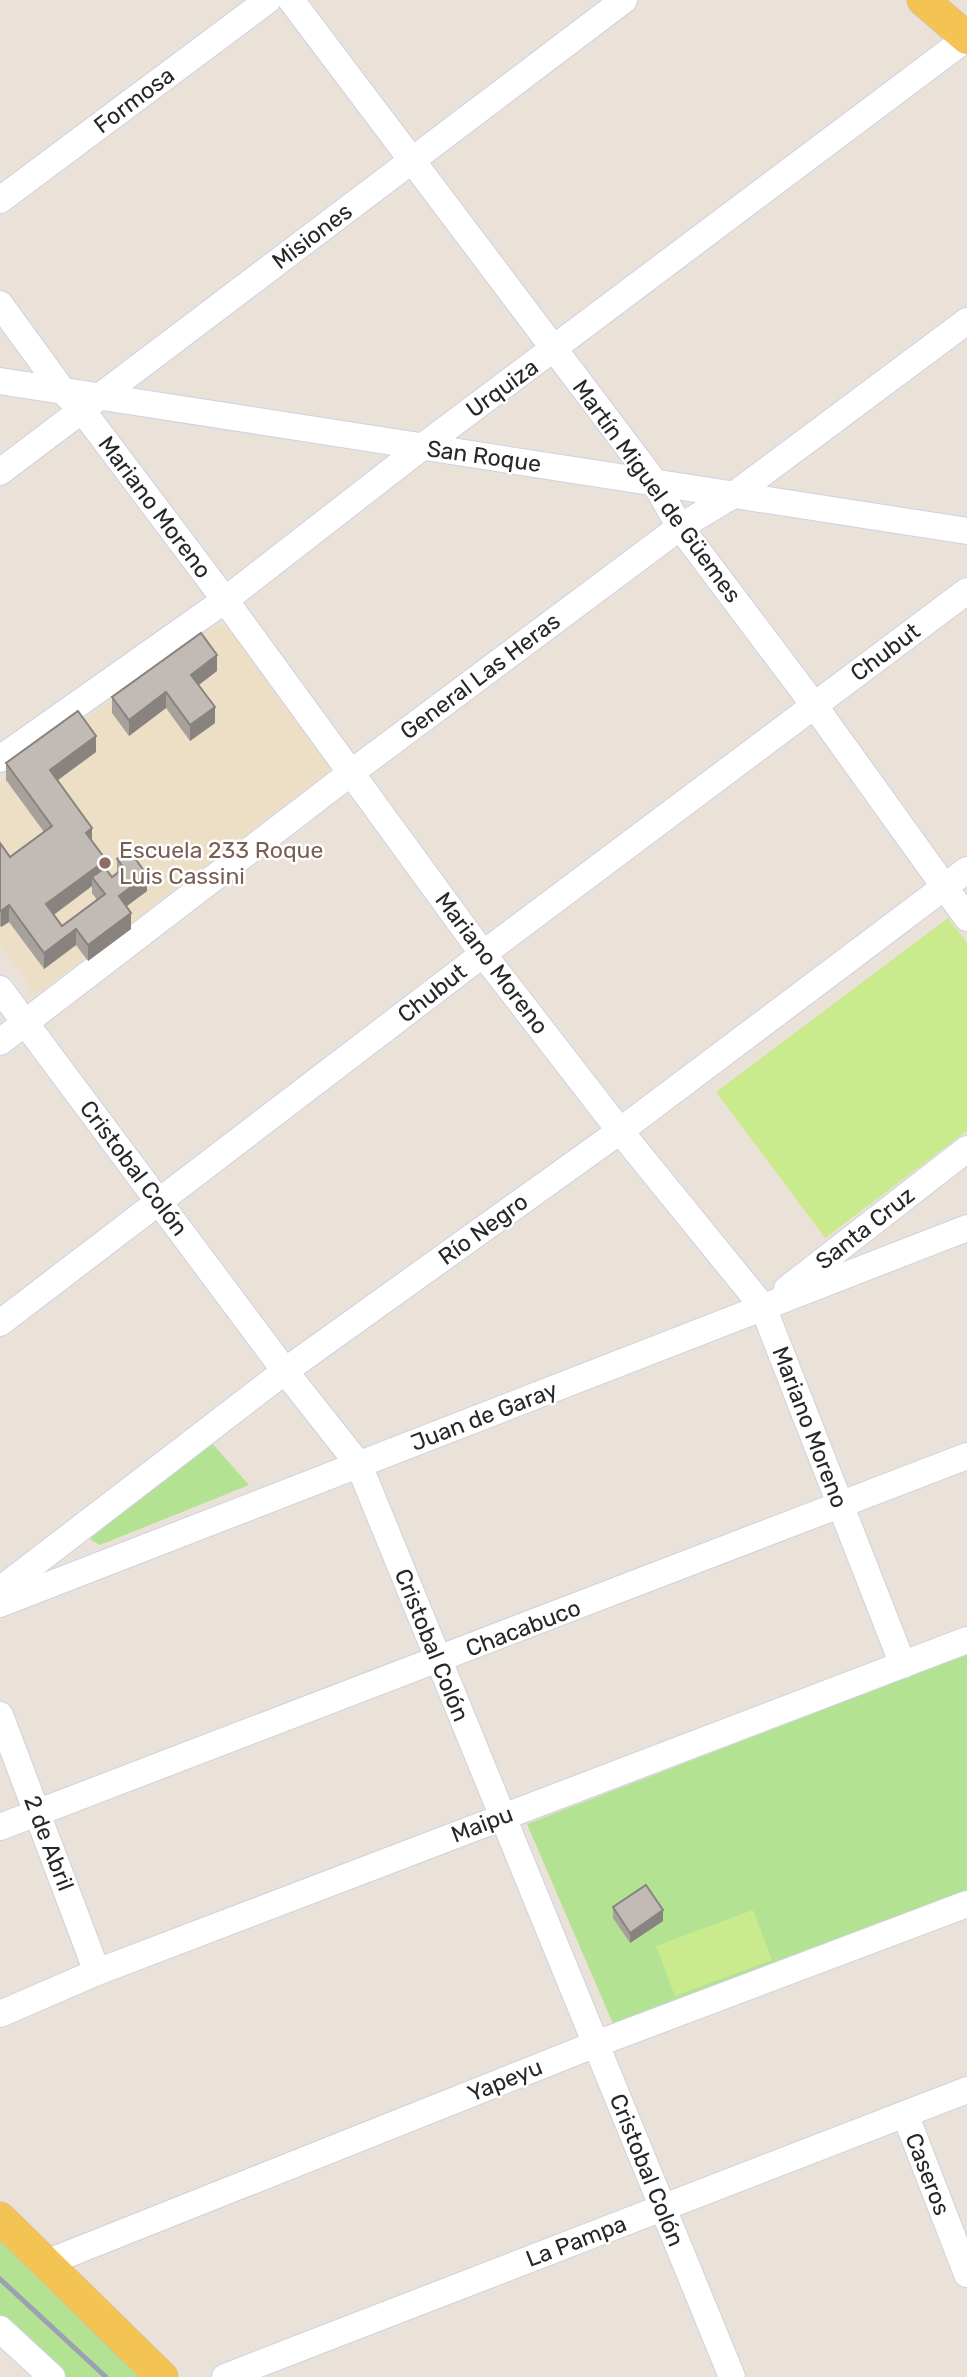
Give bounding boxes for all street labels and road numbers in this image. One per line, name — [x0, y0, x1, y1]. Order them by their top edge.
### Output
street label: Formosa — [88, 61, 180, 139]
street label: Misiones — [266, 197, 358, 275]
street label: Urquiza — [461, 353, 543, 423]
street label: Martín Miguel de Güemes — [567, 374, 747, 608]
street label: Mariano Moreno — [92, 430, 218, 584]
street label: San Roque — [425, 434, 543, 478]
street label: General Las Heras — [394, 607, 566, 745]
street label: Chubut — [845, 617, 925, 687]
street label: Mariano Moreno — [429, 886, 555, 1040]
street label: Chubut — [392, 957, 472, 1029]
street label: Cristobal Colón — [74, 1095, 194, 1241]
street label: Santa Cruz — [810, 1181, 920, 1275]
street label: Río Negro — [433, 1187, 533, 1271]
street label: Mariano Moreno — [766, 1342, 854, 1512]
street label: Juan de Garay — [407, 1375, 562, 1457]
street label: Cristobal Colón — [389, 1564, 475, 1726]
street label: Chacabuco — [462, 1593, 584, 1663]
street label: 2 de Abril — [18, 1791, 80, 1895]
street label: Maipu — [447, 1799, 517, 1849]
street label: Yapeyu — [464, 2052, 546, 2108]
street label: Cristobal Colón — [604, 2089, 690, 2251]
street label: Caseros — [900, 2129, 956, 2219]
street label: La Pampa — [522, 2209, 630, 2273]

